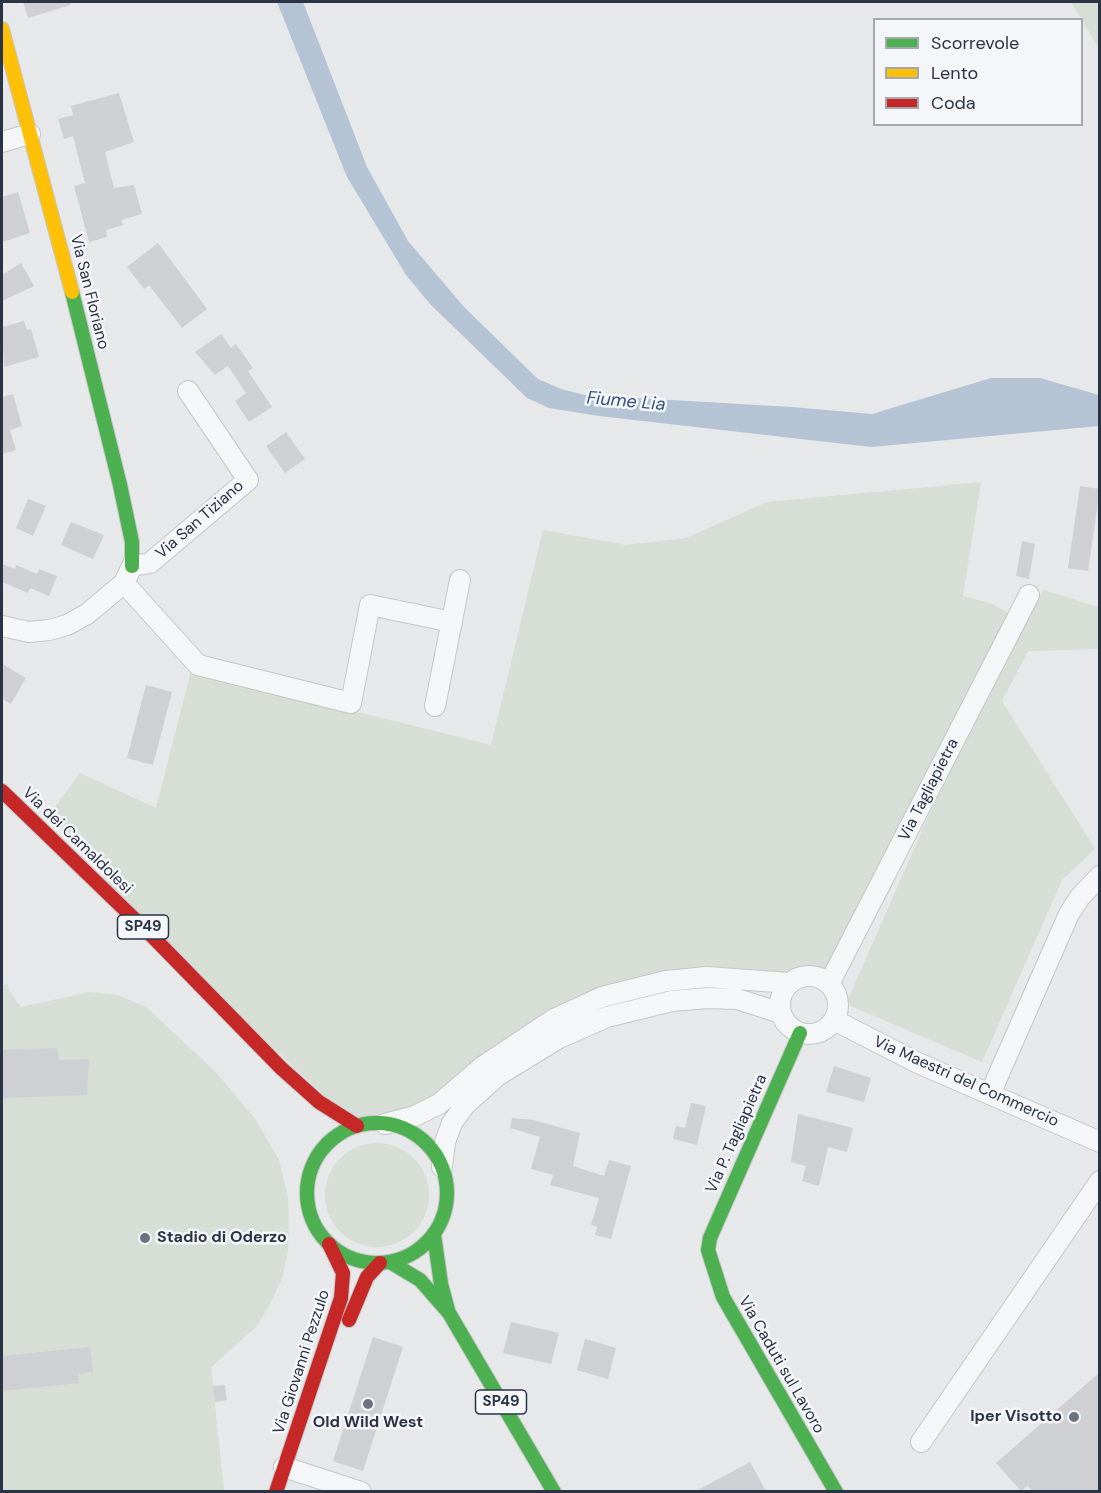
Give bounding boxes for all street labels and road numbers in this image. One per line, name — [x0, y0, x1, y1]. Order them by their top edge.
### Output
street label: Via San Floriano — [65, 233, 113, 351]
street label: Via San Tiziano — [152, 477, 248, 563]
street label: Via Tagliapietra — [895, 735, 963, 845]
street label: Via dei Camaldolesi — [18, 784, 136, 898]
road number: SP49 — [118, 915, 168, 939]
street label: Via Maestri del Commercio — [871, 1032, 1061, 1132]
street label: Via P. Tagliapietra — [702, 1072, 772, 1196]
street label: Via Giovanni Pezzulo — [270, 1287, 334, 1437]
street label: Via Caduti sul Lavoro — [734, 1293, 828, 1437]
road number: SP49 — [476, 1390, 526, 1414]

